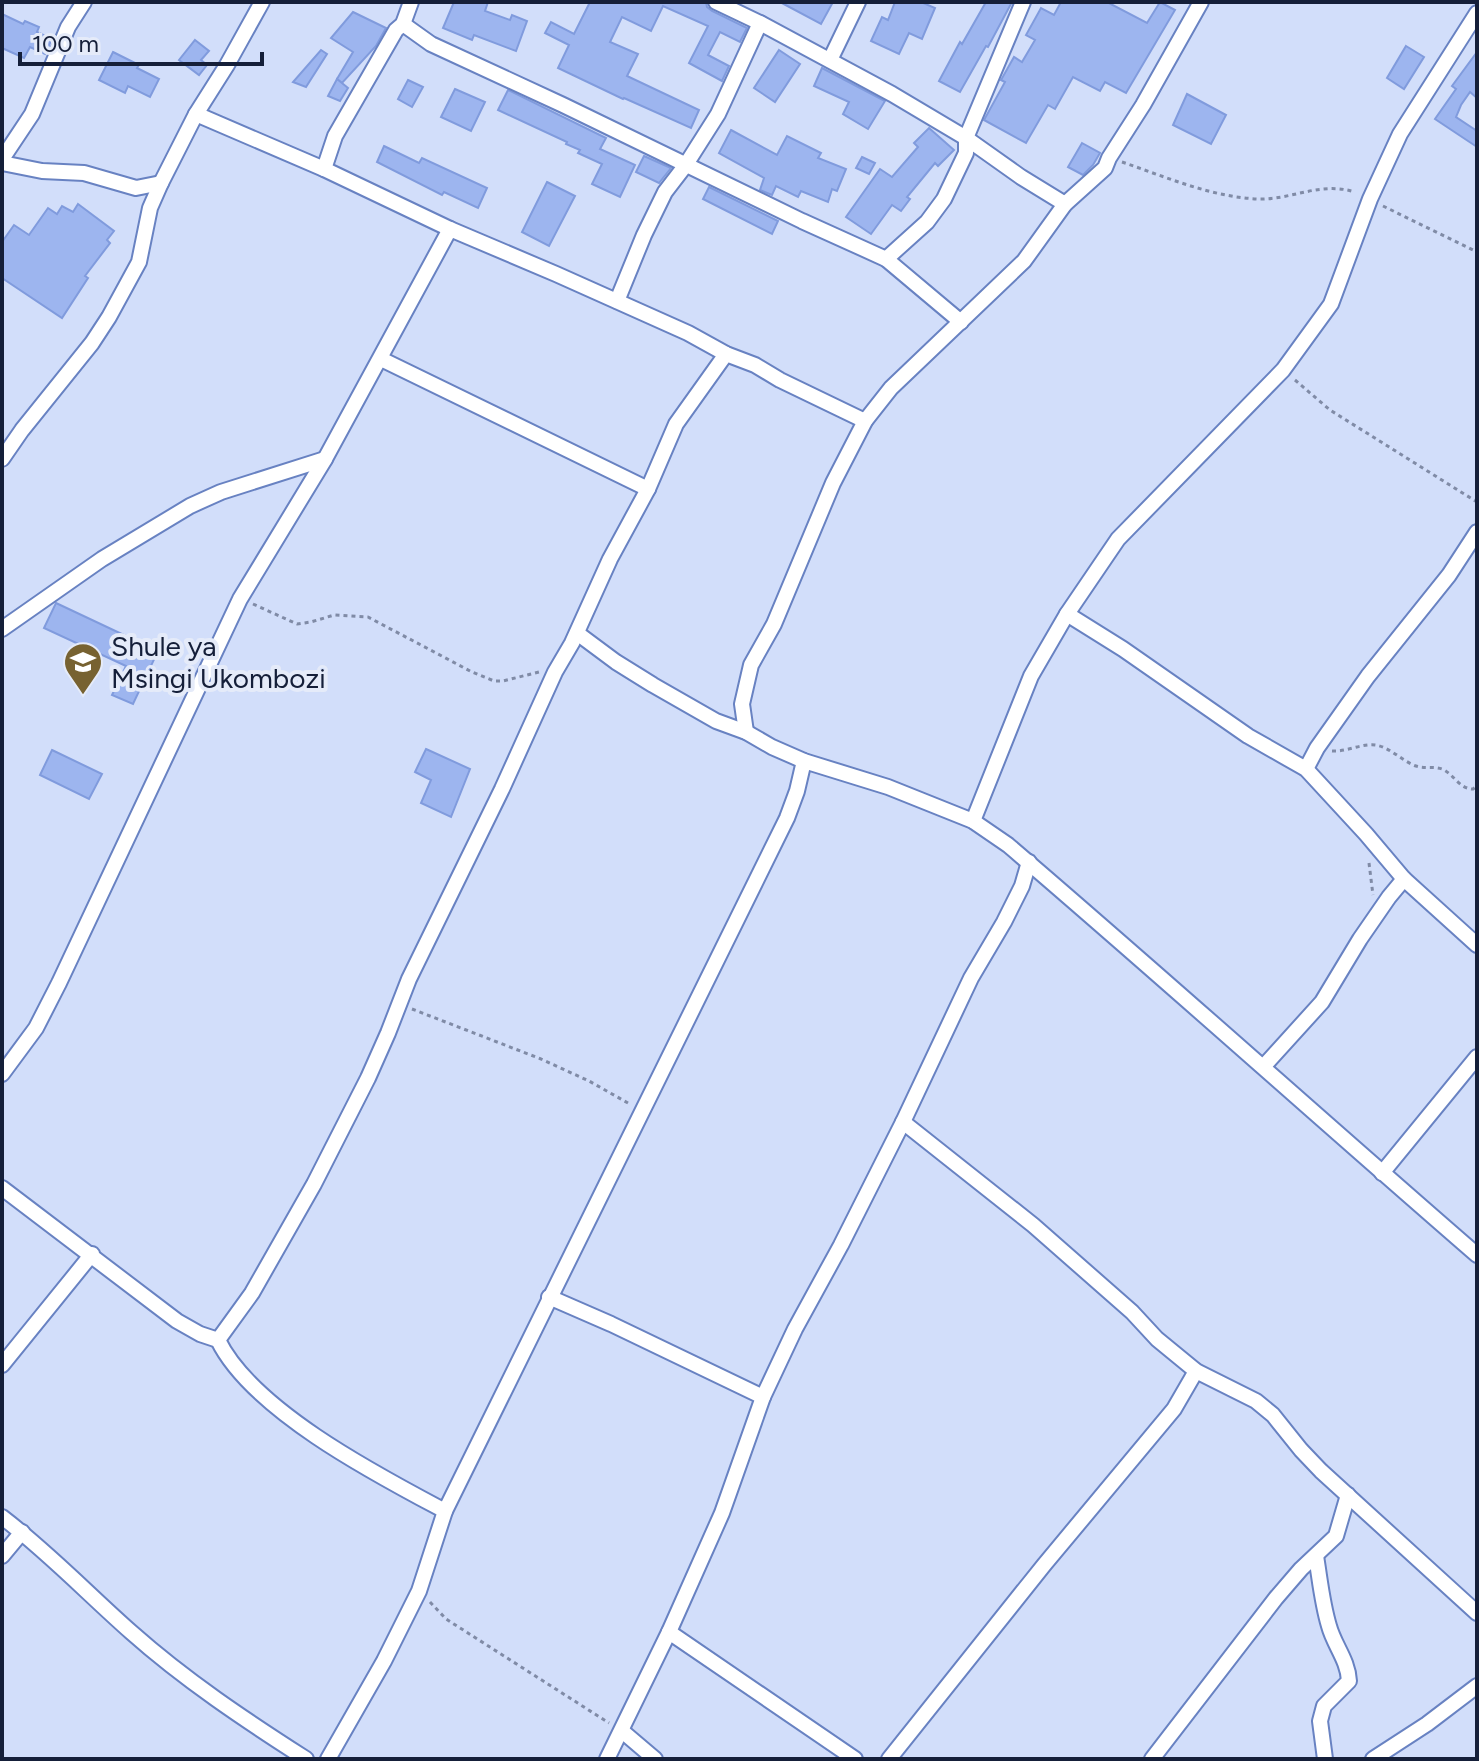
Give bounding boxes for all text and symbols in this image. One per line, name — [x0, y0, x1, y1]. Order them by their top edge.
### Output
scale bar — [20, 16, 262, 66]
text: 100 m — [32, 29, 99, 58]
place label: Shule ya Msingi Ukombozi — [111, 629, 326, 695]
school or university icon: Shule ya Msingi Ukombozi — [62, 641, 104, 696]

